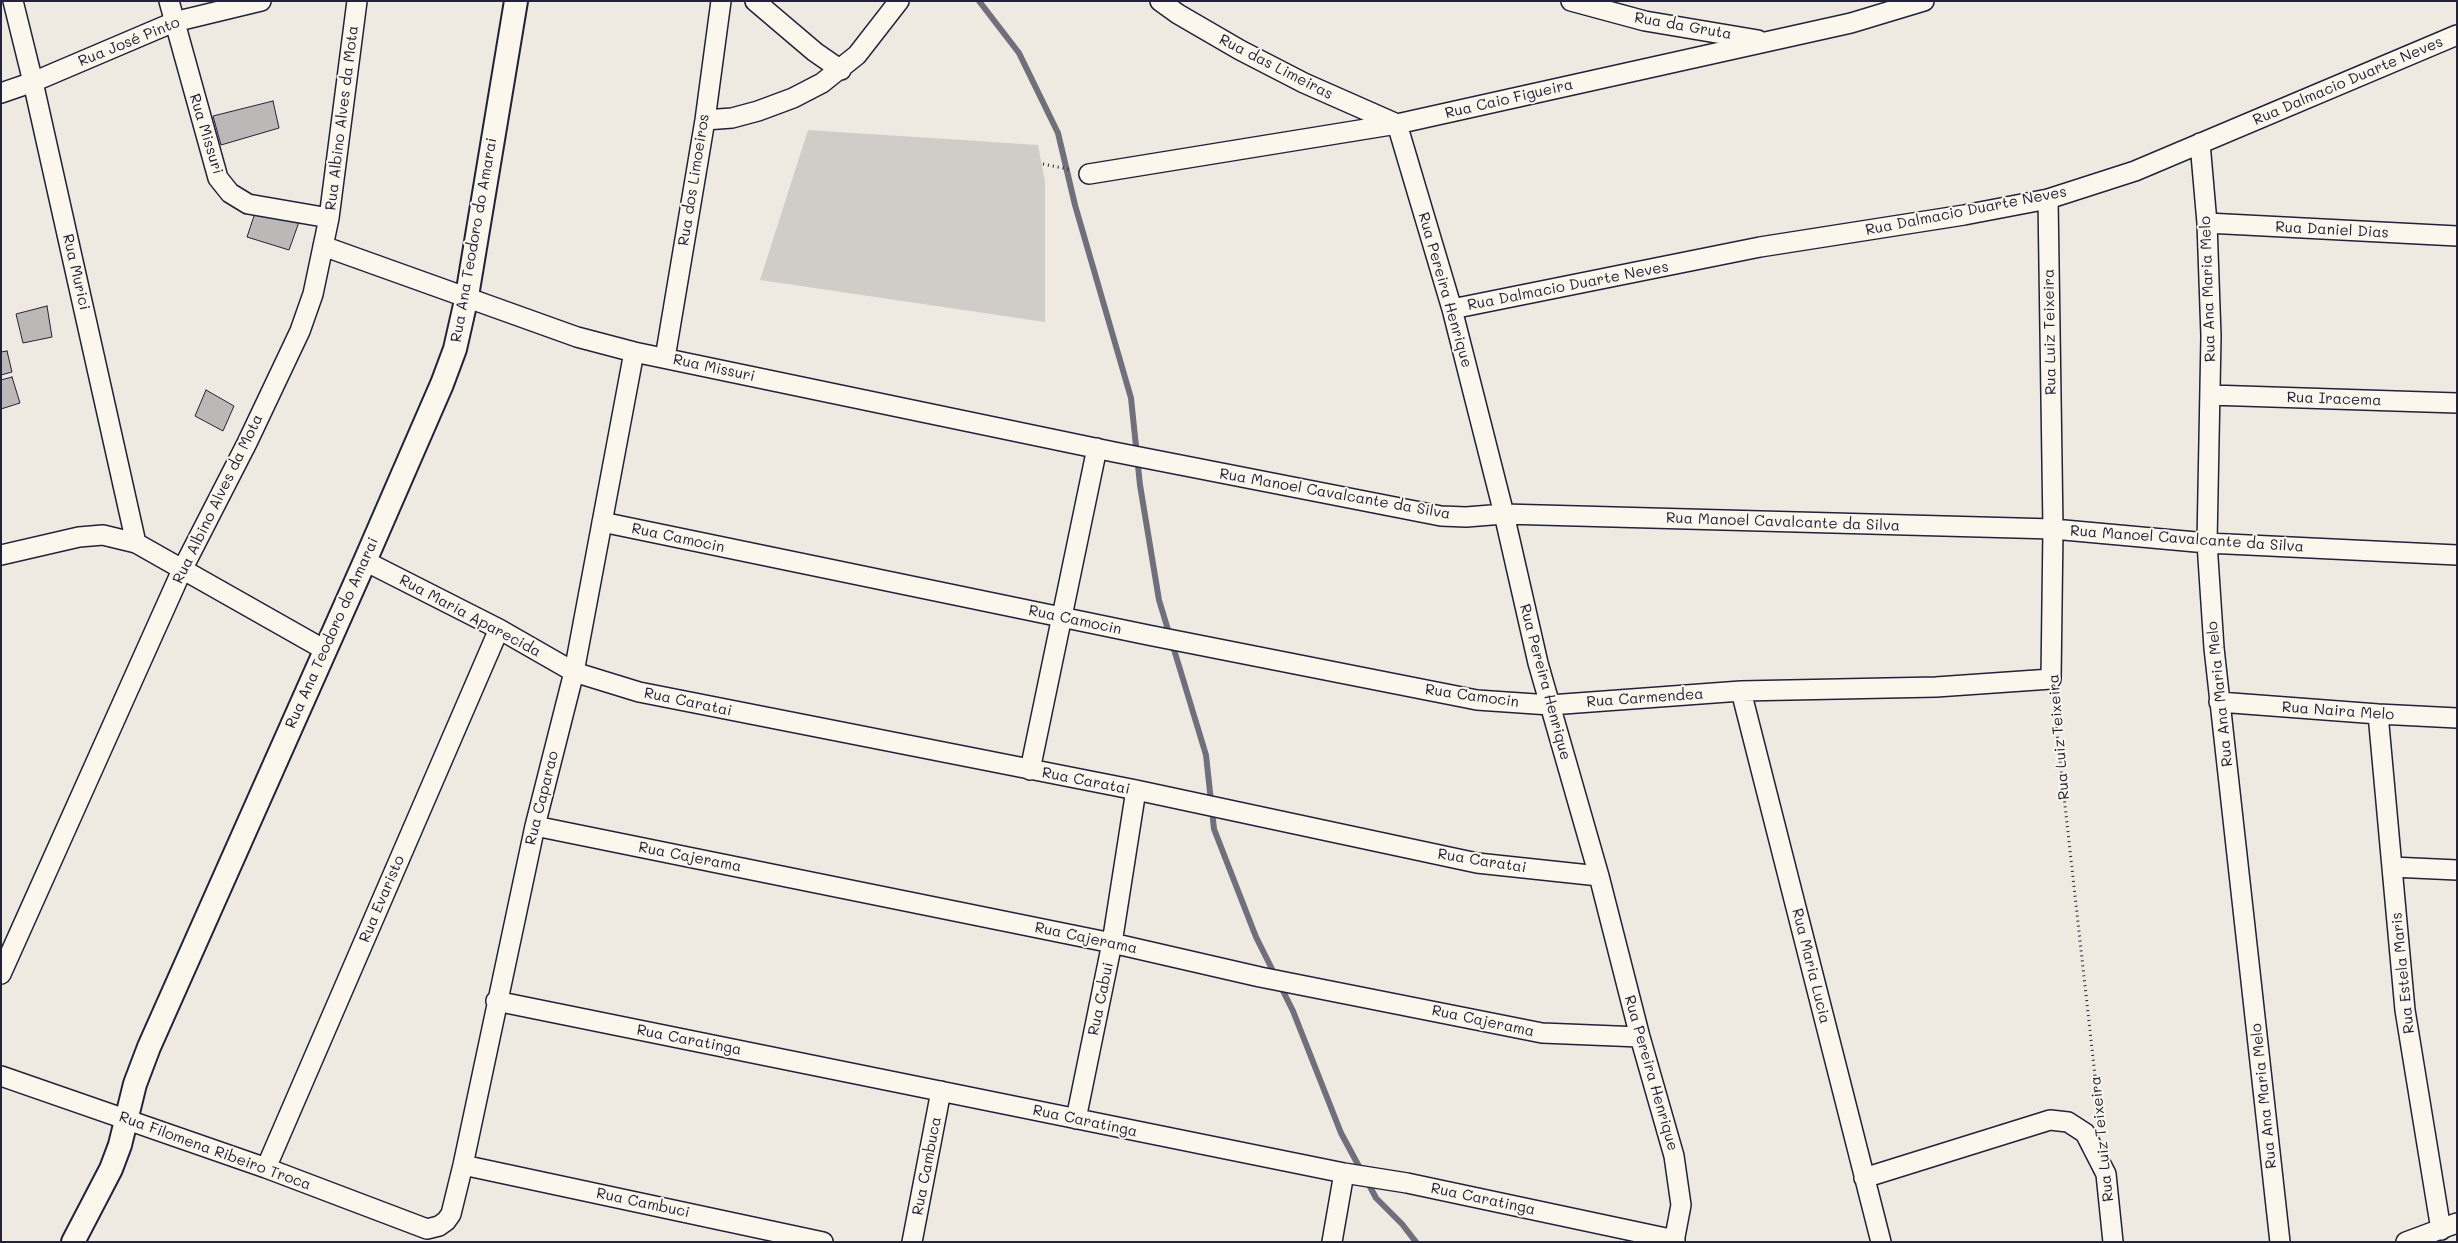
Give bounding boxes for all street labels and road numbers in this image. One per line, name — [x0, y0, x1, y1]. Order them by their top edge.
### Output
street label: Rua da Gruta — [1633, 9, 1733, 43]
street label: Rua José Pinto — [76, 13, 182, 71]
street label: Rua Albino Alves da Mota — [322, 25, 362, 211]
street label: Rua das Limeiras — [1216, 31, 1336, 103]
street label: Rua Dalmacio Duarte Neves — [2250, 33, 2446, 129]
street label: Rua Caio Figueira — [1443, 76, 1575, 122]
street label: Rua Missuri — [185, 91, 227, 177]
street label: Rua dos Limoeiros — [675, 113, 713, 247]
street label: Rua Ana Teodoro do Amarai — [447, 136, 501, 344]
street label: Rua Dalmacio Duarte Neves — [1864, 183, 2068, 239]
street label: Rua Pereira Henrique — [1414, 210, 1476, 370]
street label: Rua Ana Maria Melo — [2196, 216, 2220, 362]
street label: Rua Daniel Dias — [2275, 218, 2389, 242]
street label: Rua Murici — [58, 232, 94, 312]
street label: Rua Dalmacio Duarte Neves — [1466, 258, 1670, 314]
street label: Rua Luiz Teixeira — [2040, 269, 2060, 395]
street label: Rua Missuri — [671, 351, 757, 385]
street label: Rua Iracema — [2286, 388, 2382, 410]
street label: Rua Albino Alves da Mota — [169, 411, 267, 587]
street label: Rua Manoel Cavalcante da Silva — [1218, 465, 1452, 523]
street label: Rua Manoel Cavalcante da Silva — [1666, 509, 1900, 535]
street label: Rua Camocin — [630, 519, 726, 557]
street label: Rua Manoel Cavalcante da Silva — [2070, 522, 2304, 556]
street label: Rua Ana Teodoro do Amarai — [282, 535, 382, 731]
street label: Rua Maria Aparecida — [396, 571, 544, 661]
street label: Rua Camocin — [1027, 601, 1123, 639]
street label: Rua Pereira Henrique — [1515, 602, 1575, 762]
street label: Rua Ana Maria Melo — [2203, 620, 2237, 768]
street label: Rua Luiz Teixeira — [2045, 673, 2073, 801]
street label: Rua Camocin — [1424, 681, 1520, 711]
street label: Rua Caratai — [642, 684, 734, 720]
street label: Rua Carmendea — [1586, 685, 1704, 711]
street label: Rua Naira Melo — [2281, 698, 2395, 724]
street label: Rua Caparao — [522, 749, 562, 847]
street label: Rua Caratai — [1040, 764, 1132, 798]
street label: Rua Cajerama — [637, 838, 743, 876]
street label: Rua Caratai — [1436, 845, 1528, 877]
street label: Rua Evaristo — [356, 853, 408, 945]
street label: Rua Maria Lucia — [1788, 906, 1834, 1026]
street label: Rua Estela Maris — [2388, 911, 2418, 1035]
street label: Rua Cajerama — [1033, 918, 1139, 958]
street label: Rua Cabui — [1084, 961, 1118, 1037]
street label: Rua Pereira Henrique — [1620, 993, 1682, 1153]
street label: Rua Cajerama — [1430, 1001, 1536, 1041]
street label: Rua Caratinga — [635, 1021, 743, 1059]
street label: Rua Ana Maria Melo — [2247, 1022, 2281, 1170]
street label: Rua Luiz Teixeira — [2086, 1075, 2118, 1203]
street label: Rua Caratinga — [1031, 1101, 1139, 1141]
street label: Rua Filomena Ribeiro Troca — [116, 1108, 314, 1194]
street label: Rua Cambuca — [909, 1115, 945, 1217]
street label: Rua Caratinga — [1429, 1179, 1537, 1219]
street label: Rua Cambuci — [595, 1184, 691, 1222]

